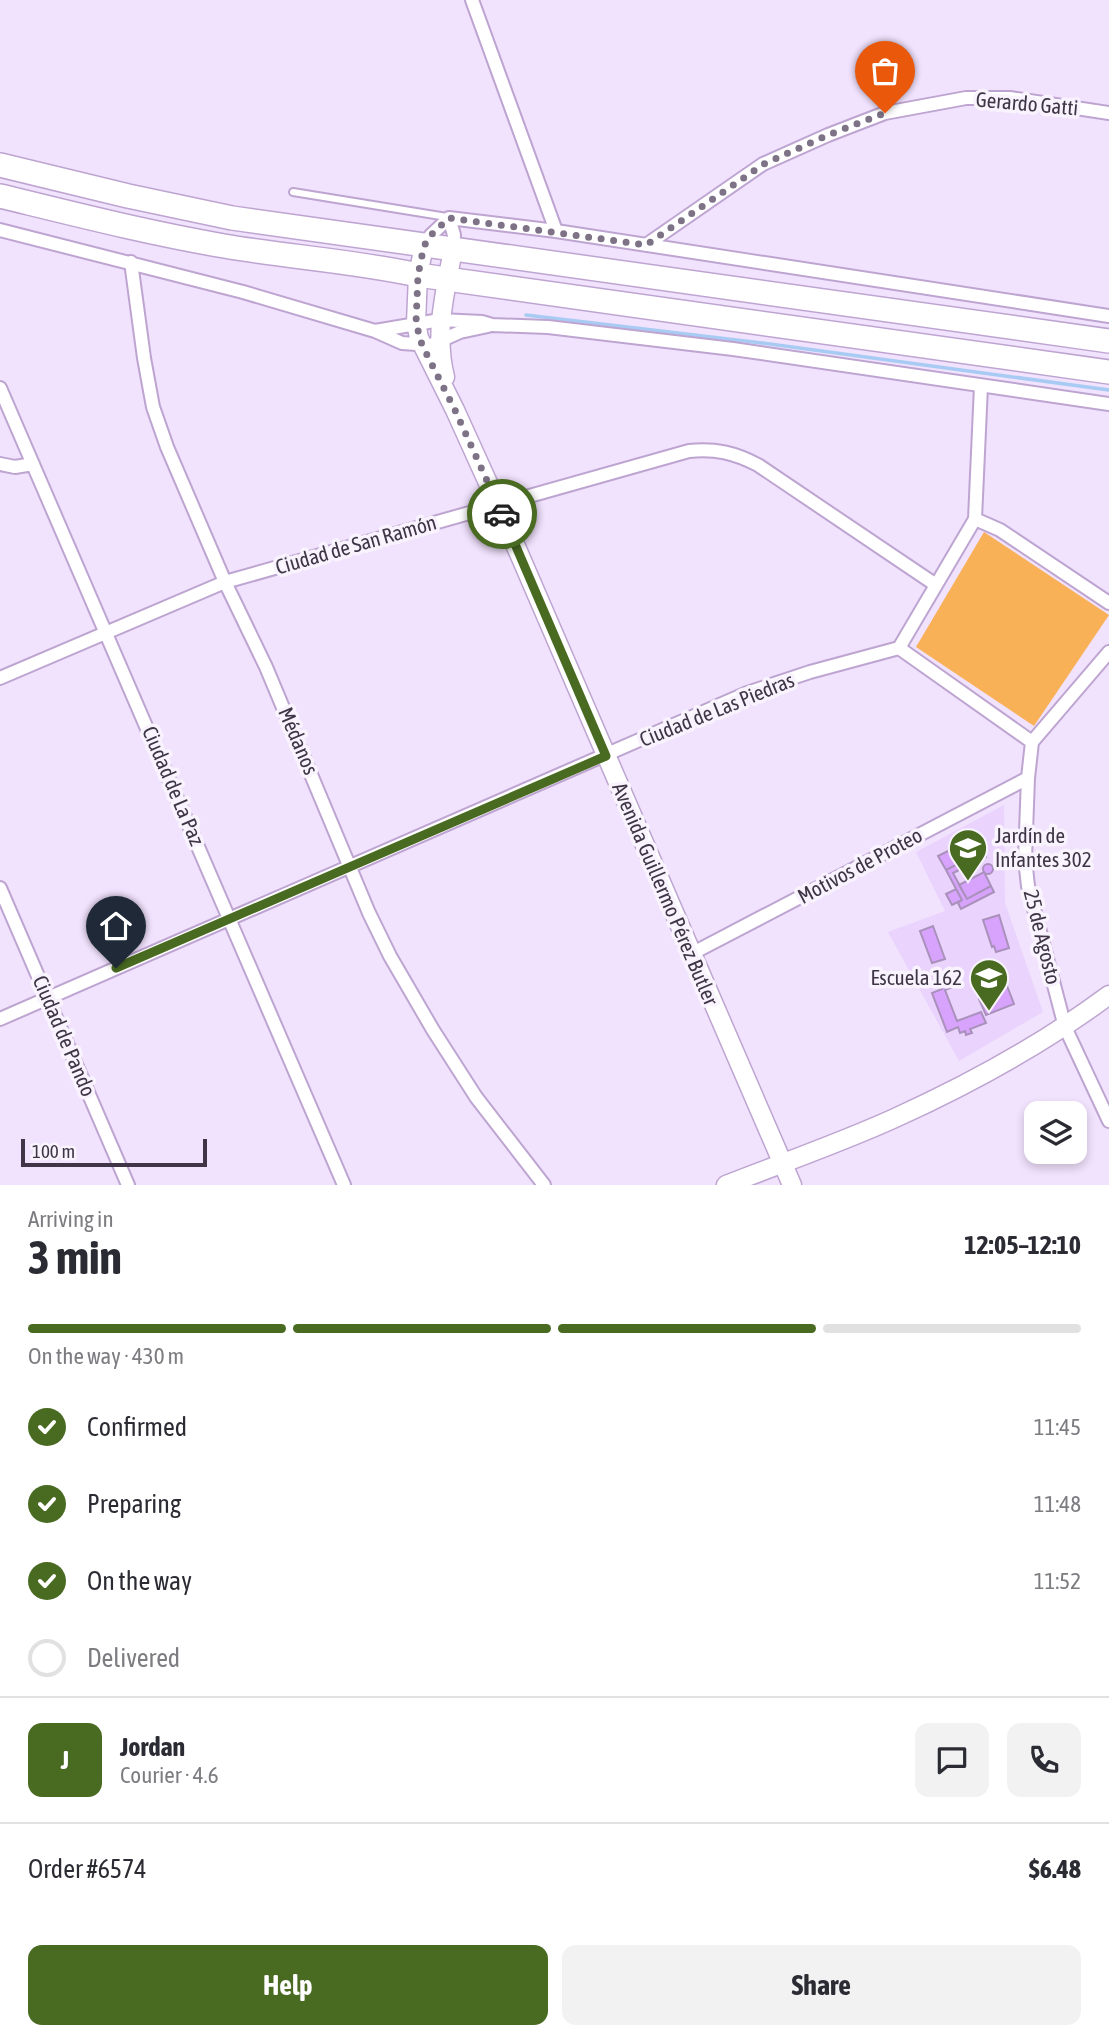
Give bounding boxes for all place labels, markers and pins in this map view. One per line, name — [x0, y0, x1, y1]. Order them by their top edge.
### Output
pin — [855, 41, 915, 113]
place label: Jardín de Infantes 302 — [995, 823, 1092, 871]
school or university icon: Jardín de Infantes 302 — [947, 827, 989, 882]
pin — [86, 896, 146, 968]
school or university icon: Escuela 162 — [968, 957, 1010, 1012]
place label: Escuela 162 — [870, 965, 962, 989]

